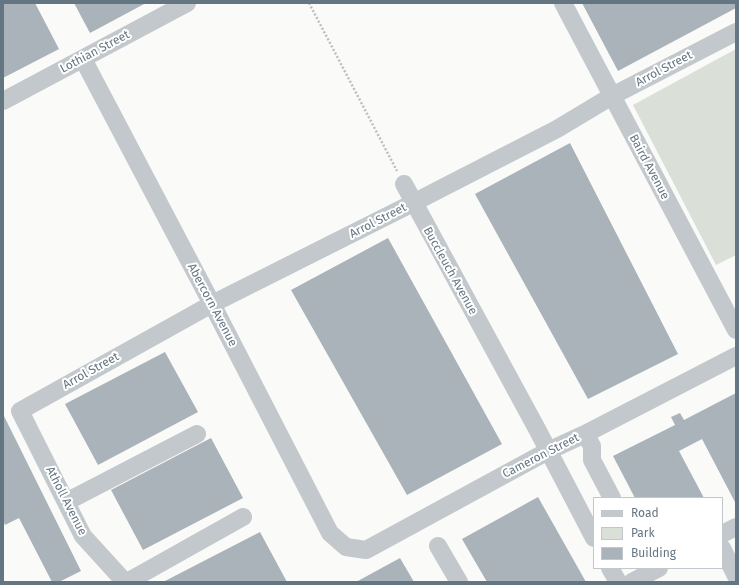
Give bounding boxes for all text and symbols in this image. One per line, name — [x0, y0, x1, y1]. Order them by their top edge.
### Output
street label: Lothian Street — [58, 28, 132, 76]
street label: Arrol Street — [633, 48, 695, 90]
street label: Baird Avenue — [626, 132, 672, 202]
street label: Arrol Street — [347, 201, 409, 241]
street label: Buccleuch Avenue — [420, 225, 480, 317]
street label: Abercorn Avenue — [184, 261, 240, 349]
street label: Arrol Street — [60, 350, 122, 392]
street label: Cameron Street — [500, 431, 582, 481]
street label: Atholl Avenue — [42, 464, 90, 538]
legend — [593, 497, 723, 569]
text: Road — [631, 506, 659, 520]
text: Park — [631, 526, 655, 540]
text: Building — [631, 546, 676, 560]

